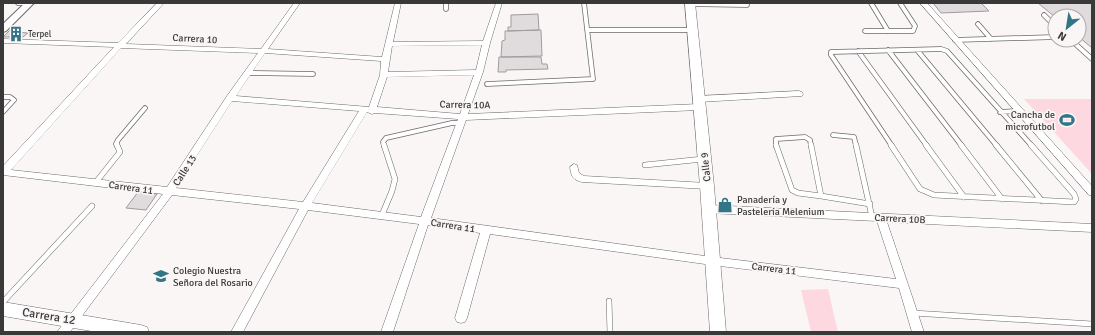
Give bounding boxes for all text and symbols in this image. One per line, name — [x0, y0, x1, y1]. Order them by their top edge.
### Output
north arrow — [1047, 8, 1087, 48]
building icon: Terpel — [7, 25, 25, 43]
place label: Terpel — [28, 29, 52, 40]
text: N — [1056, 29, 1069, 44]
street label: Carrera 10 — [172, 32, 218, 46]
street label: Carrera 10A — [439, 99, 491, 111]
place label: Cancha de microfutbol — [1005, 109, 1055, 133]
sports icon: Cancha de microfutbol — [1058, 111, 1076, 129]
street label: Calle 9 — [698, 152, 713, 182]
street label: Calle 13 — [170, 153, 199, 188]
street label: Carrera 11 — [108, 179, 154, 197]
place label: Panadería y Pastelería Melenium — [737, 194, 825, 218]
shop icon: Panadería y Pastelería Melenium — [716, 196, 734, 214]
street label: Carrera 10B — [874, 212, 926, 226]
street label: Carrera 11 — [430, 217, 476, 235]
street label: Carrera 11 — [751, 260, 797, 278]
place label: Colegio Nuestra Señora del Rosario — [173, 265, 253, 289]
school or university icon: Colegio Nuestra Señora del Rosario — [152, 267, 170, 285]
street label: Carrera 12 — [21, 305, 77, 328]

